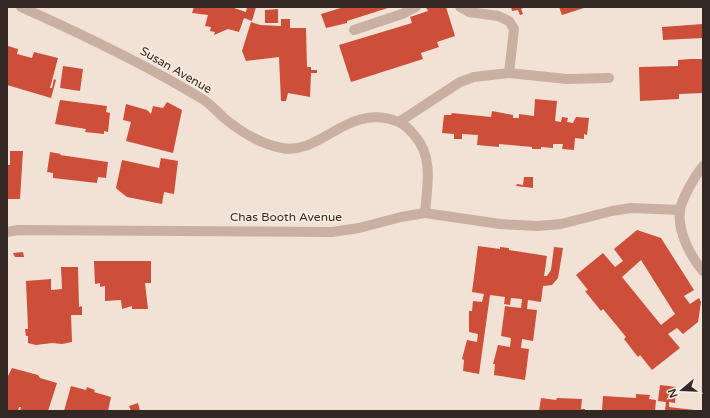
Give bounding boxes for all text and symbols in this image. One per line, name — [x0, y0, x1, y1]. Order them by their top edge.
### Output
street label: Susan Avenue — [138, 44, 215, 96]
street label: Chas Booth Avenue — [230, 210, 342, 224]
north arrow — [662, 370, 702, 410]
text: N — [665, 387, 681, 399]

